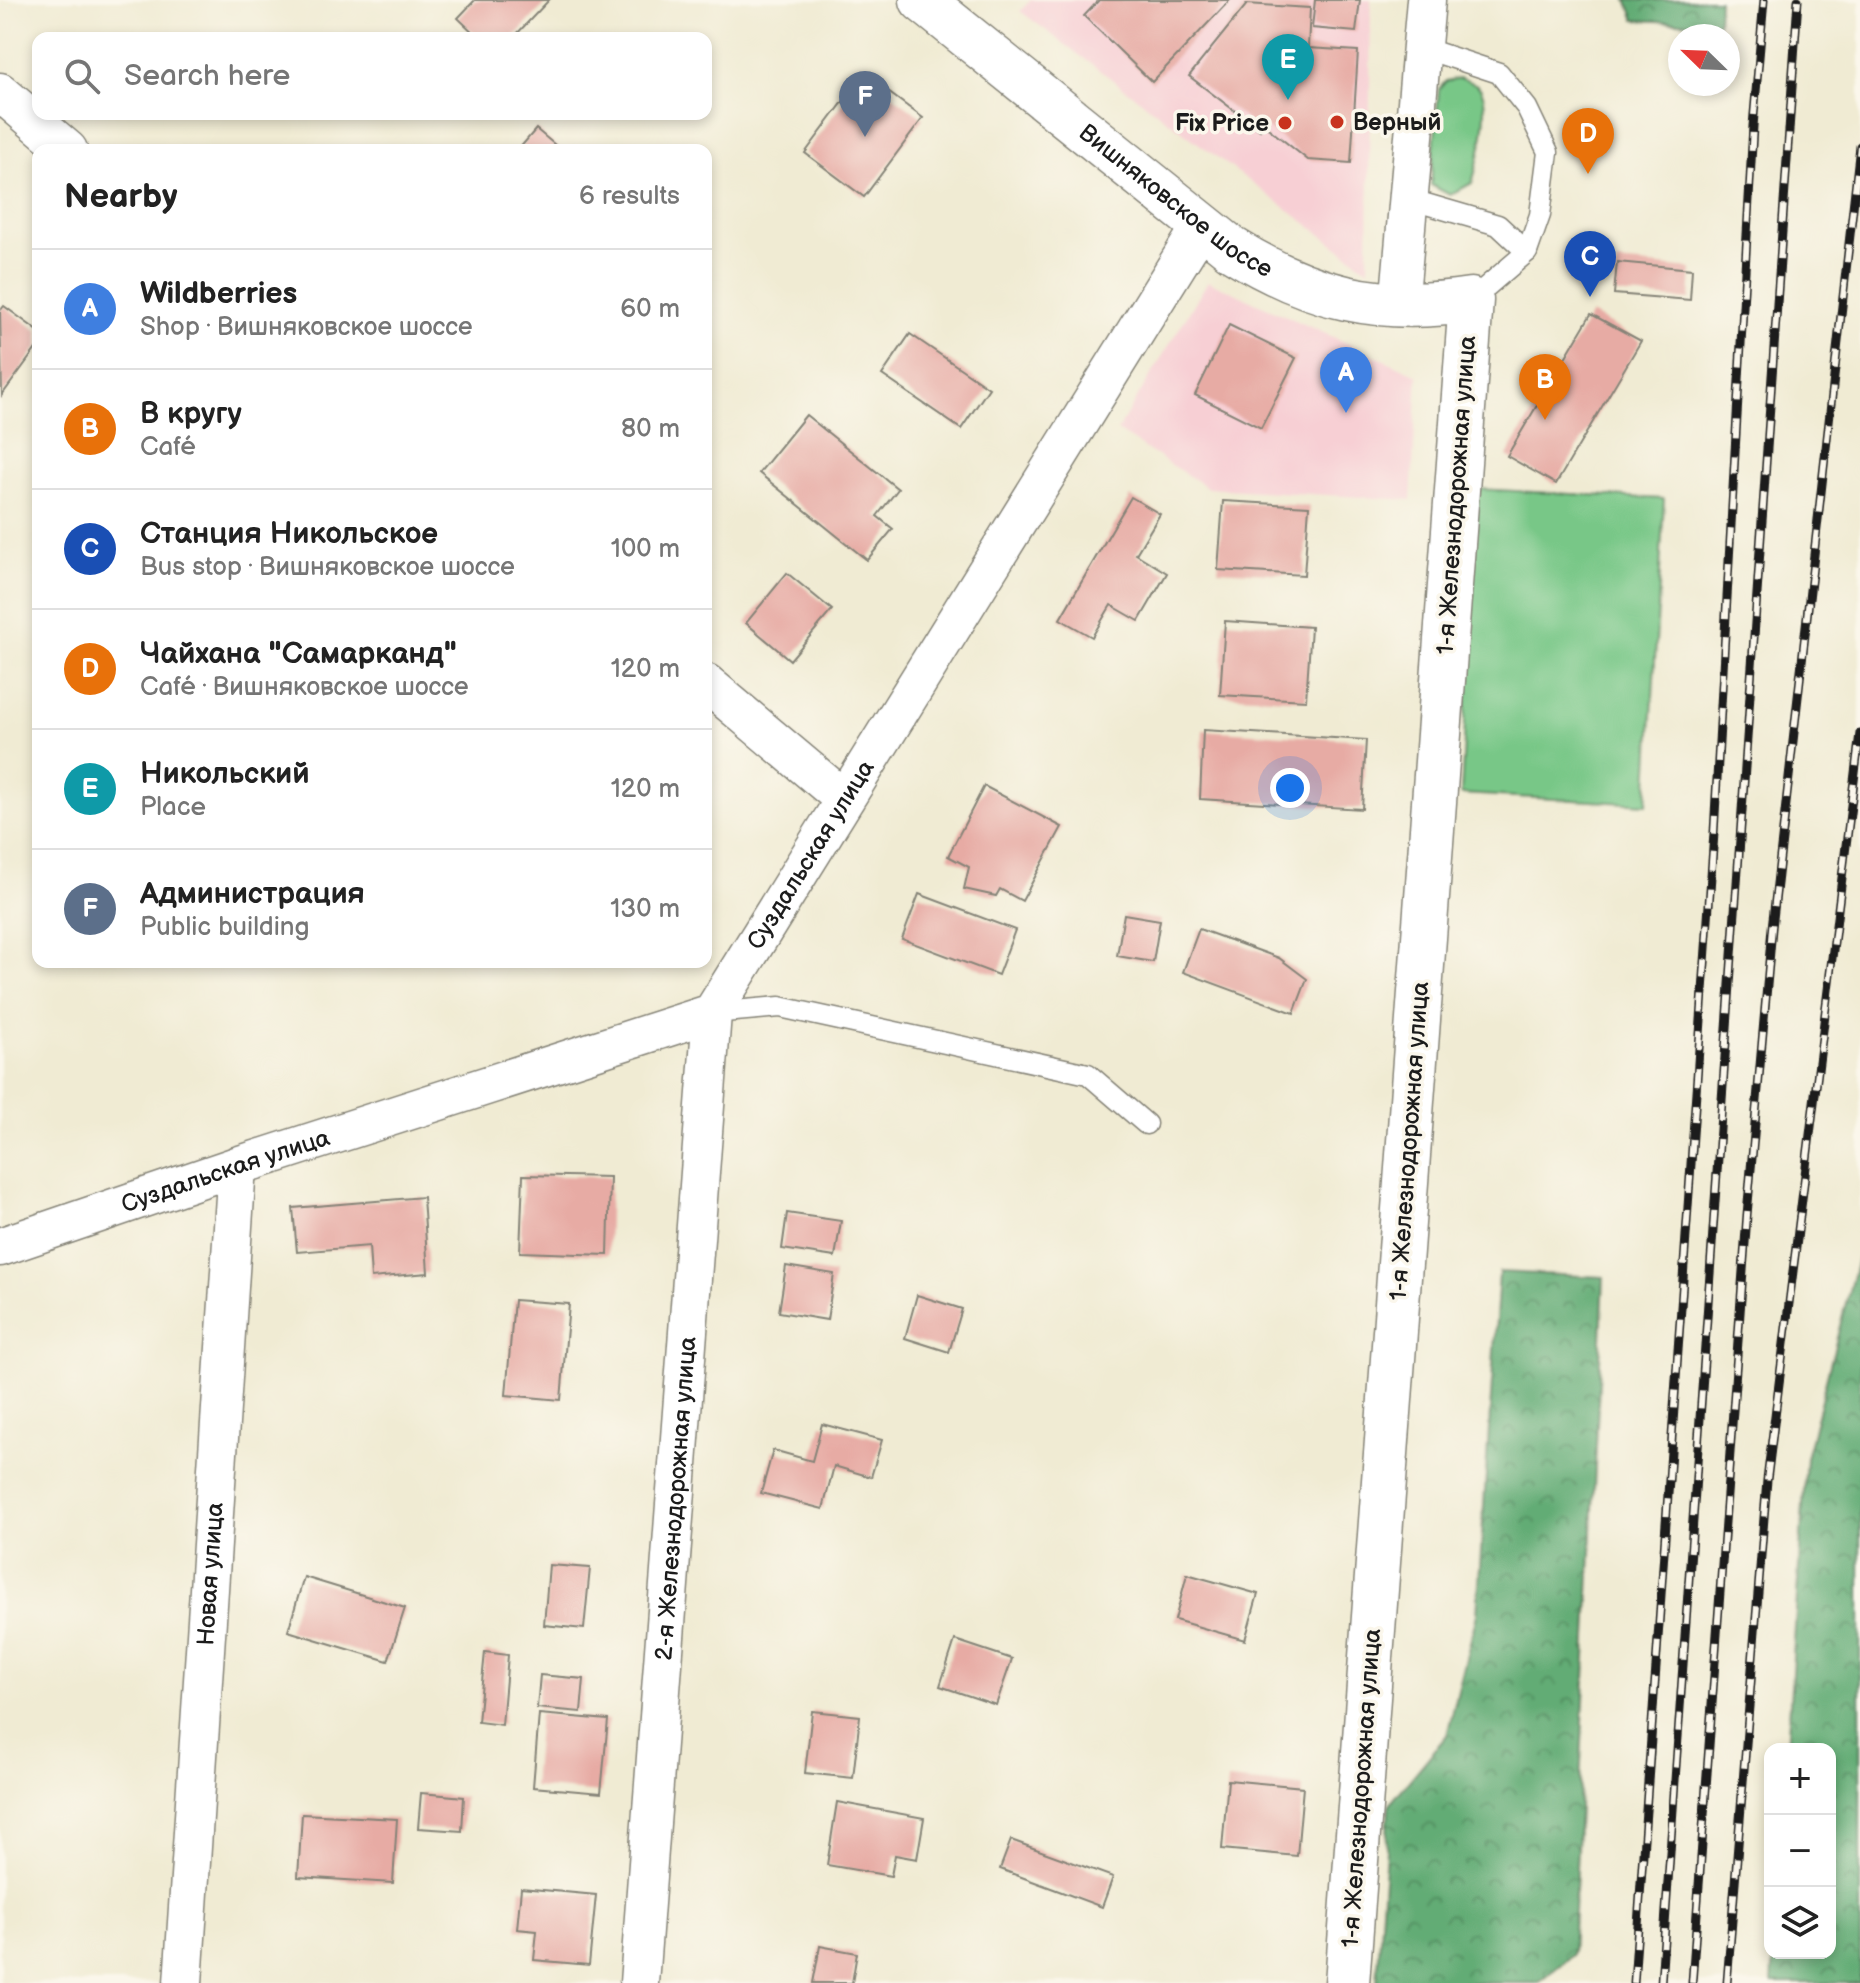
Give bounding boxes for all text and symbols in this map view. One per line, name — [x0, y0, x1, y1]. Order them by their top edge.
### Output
north arrow — [1668, 24, 1740, 96]
search box — [32, 32, 712, 120]
pin: E — [1262, 34, 1314, 100]
icon: search — [60, 54, 104, 98]
text: Search here — [124, 58, 290, 94]
pin: F — [839, 71, 891, 137]
place label: Верный — [1353, 108, 1441, 137]
pin: D — [1562, 108, 1614, 174]
place label: Fix Price — [1175, 109, 1269, 138]
marker: Верный — [1328, 113, 1346, 131]
marker: Fix Price — [1276, 114, 1294, 132]
street label: Вишняковское шоссе — [1073, 118, 1277, 284]
text: Nearby — [64, 176, 178, 217]
text: 6 results — [579, 181, 680, 212]
pin: C — [1564, 231, 1616, 297]
text: Wildberries — [140, 276, 297, 312]
text: A — [82, 294, 98, 325]
text: 60 m — [620, 294, 680, 325]
text: Shop · Вишняковское шоссе — [140, 312, 473, 343]
street label: 1-я Железнодорожная улица — [1431, 335, 1482, 656]
pin: A — [1320, 347, 1372, 413]
pin: B — [1519, 354, 1571, 420]
text: В кругу — [140, 396, 242, 432]
text: B — [81, 414, 99, 445]
text: 80 m — [621, 414, 680, 445]
text: Café — [140, 432, 196, 463]
text: Станция Никольское — [140, 516, 438, 552]
text: C — [81, 534, 99, 565]
text: 100 m — [611, 534, 680, 565]
text: Bus stop · Вишняковское шоссе — [140, 552, 515, 583]
text: Чайхана "Самарканд" — [140, 636, 457, 672]
text: D — [81, 654, 99, 685]
text: 120 m — [611, 654, 680, 685]
text: Café · Вишняковское шоссе — [140, 672, 468, 703]
street label: Суздальская улица — [741, 755, 881, 955]
text: Никольский — [140, 756, 310, 792]
your location — [1270, 768, 1310, 808]
text: E — [82, 774, 98, 805]
text: 120 m — [611, 774, 680, 805]
text: Place — [140, 792, 206, 823]
text: Администрация — [140, 876, 365, 912]
text: F — [82, 894, 98, 925]
text: 130 m — [610, 894, 680, 925]
text: Public building — [140, 912, 309, 943]
street label: 1-я Железнодорожная улица — [1384, 981, 1435, 1302]
street label: Суздальская улица — [118, 1123, 333, 1219]
street label: 2-я Железнодорожная улица — [649, 1335, 703, 1661]
street label: Новая улица — [191, 1501, 230, 1646]
street label: 1-я Железнодорожная улица — [1336, 1628, 1387, 1949]
map controls — [1764, 1743, 1836, 1959]
button: + — [1764, 1743, 1836, 1815]
button: − — [1764, 1815, 1836, 1887]
button: layers — [1764, 1887, 1836, 1959]

